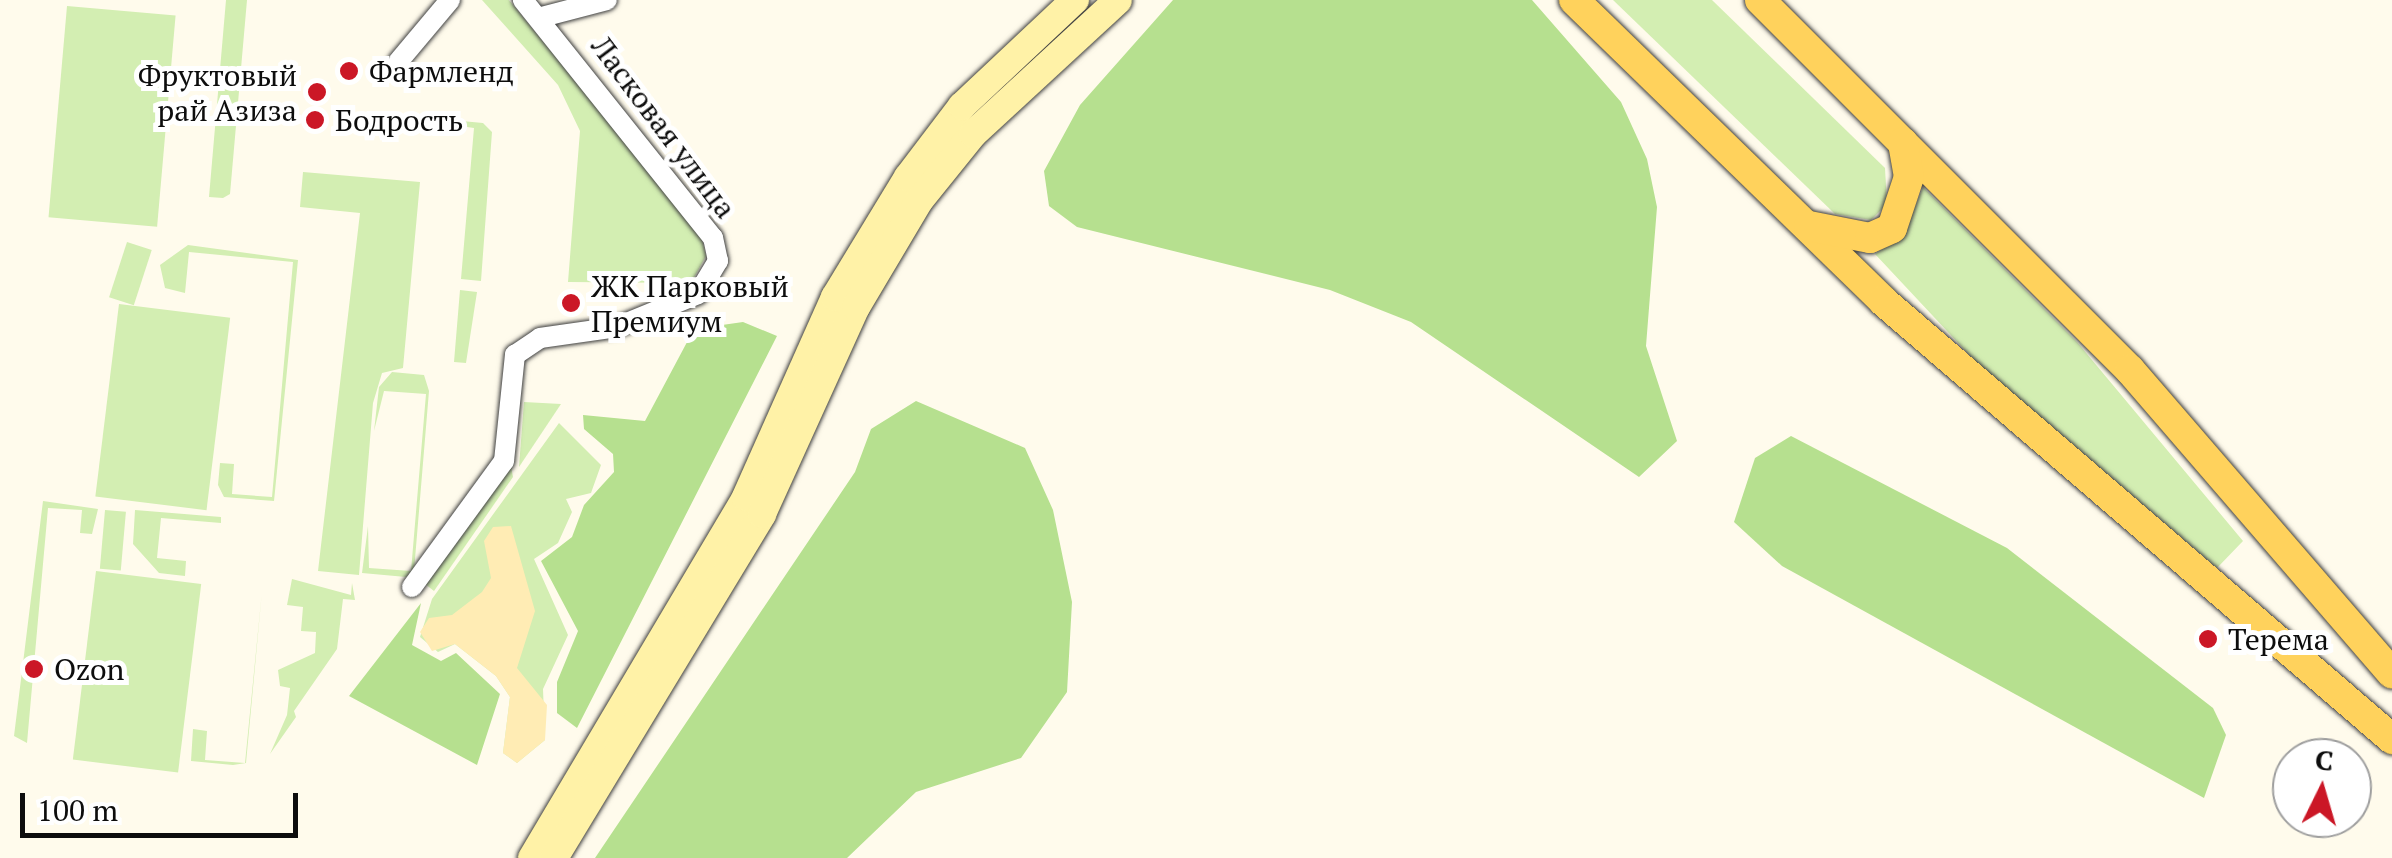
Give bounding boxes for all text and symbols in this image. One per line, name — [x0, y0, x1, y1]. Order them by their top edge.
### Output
street label: Ласковая улица — [584, 29, 744, 225]
place label: Фармленд — [369, 53, 514, 89]
place label: Фруктовый рай Азиза — [138, 57, 297, 128]
marker: Фармленд — [338, 60, 360, 82]
marker: Фруктовый рай Азиза — [306, 81, 328, 103]
place label: Бодрость — [335, 102, 463, 138]
marker: Бодрость — [304, 109, 326, 131]
place label: ЖК Парковый Премиум — [591, 268, 789, 338]
marker: ЖК Парковый Премиум — [560, 292, 582, 314]
place label: Терема — [2228, 621, 2329, 657]
marker: Терема — [2197, 628, 2219, 650]
place label: Ozon — [54, 651, 124, 687]
marker: Ozon — [23, 658, 45, 680]
north arrow — [2272, 738, 2372, 838]
text: С — [2314, 740, 2335, 779]
scale bar — [25, 773, 302, 835]
text: 100 m — [37, 790, 118, 830]

